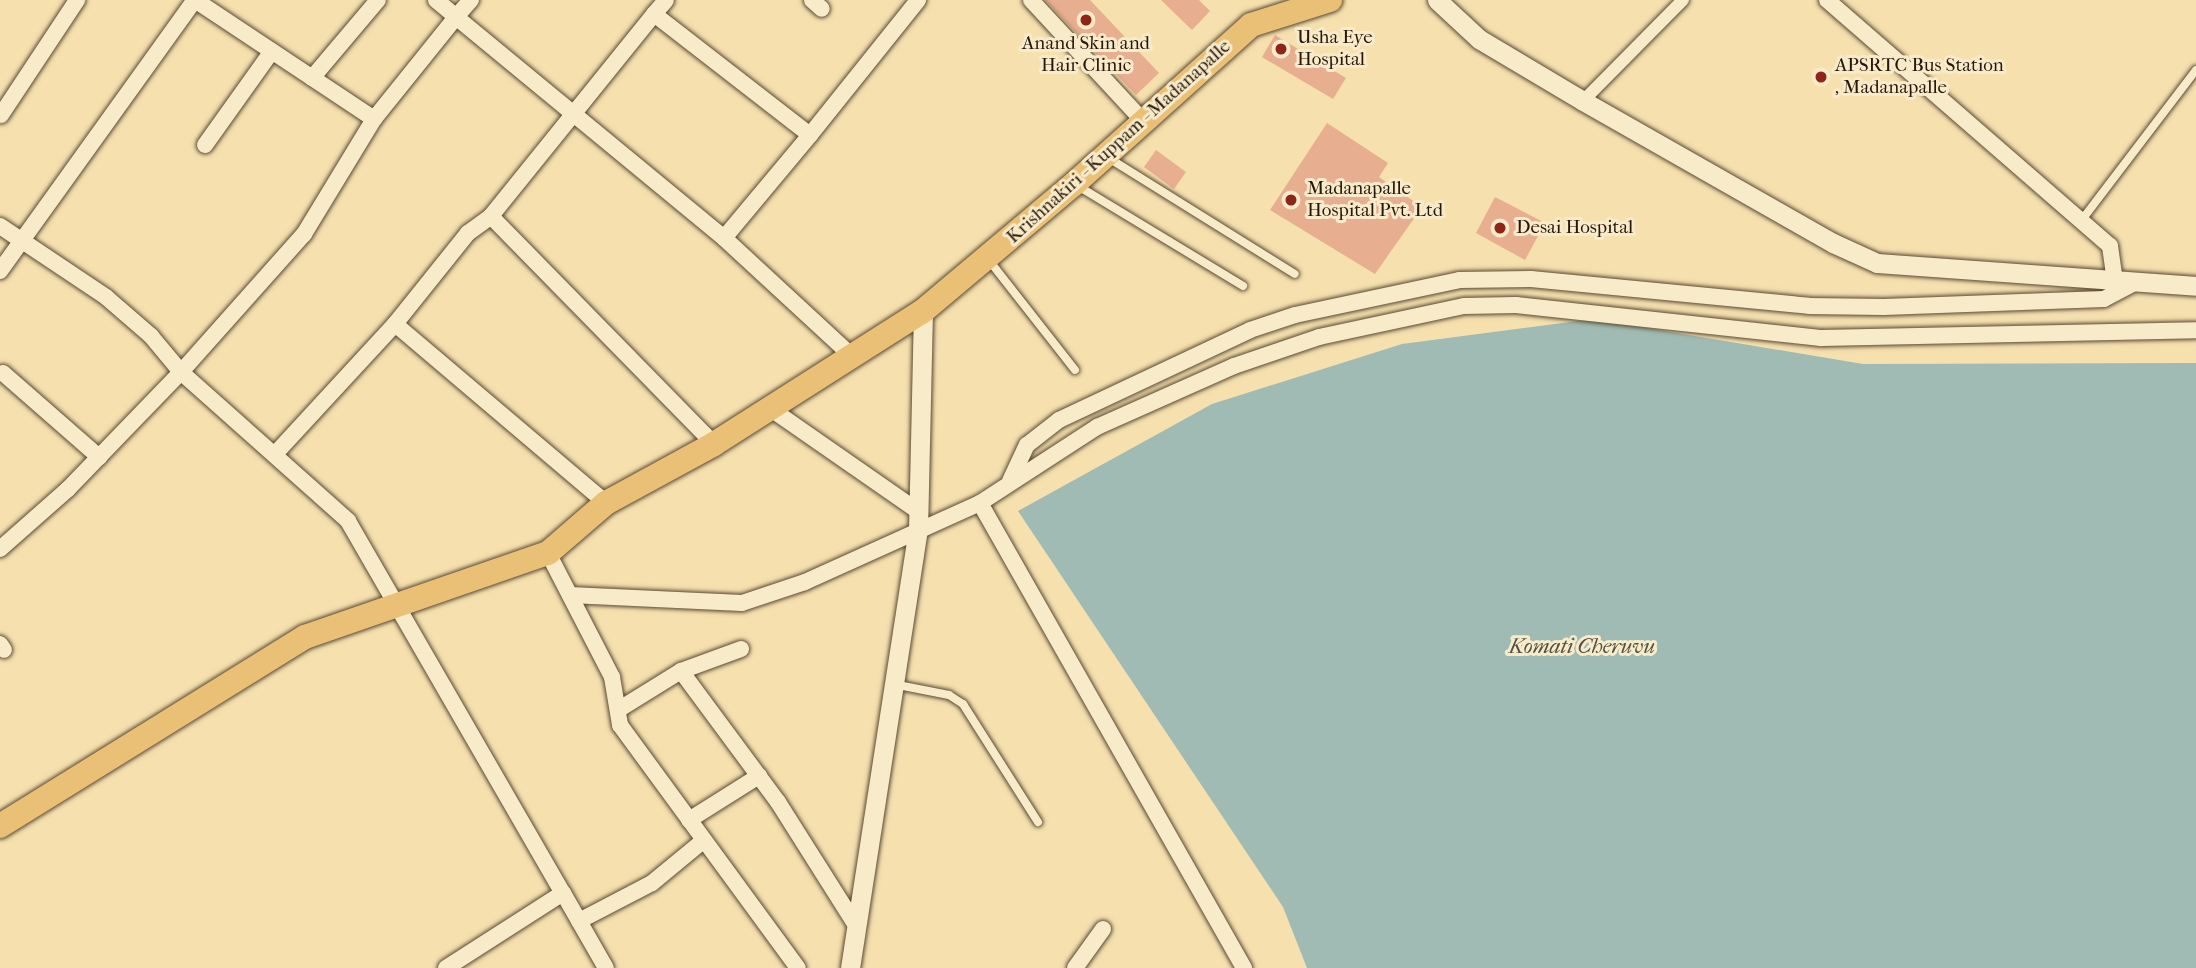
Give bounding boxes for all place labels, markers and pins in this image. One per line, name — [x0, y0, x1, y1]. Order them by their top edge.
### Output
marker: Anand Skin and Hair Clinic — [1076, 10, 1096, 30]
place label: Usha Eye Hospital — [1297, 27, 1373, 71]
place label: Anand Skin and Hair Clinic — [1022, 33, 1150, 77]
marker: Usha Eye Hospital — [1271, 39, 1291, 59]
place label: APSRTC Bus Station , Madanapalle — [1835, 55, 2004, 99]
marker: APSRTC Bus Station , Madanapalle — [1813, 69, 1829, 85]
place label: Madanapalle Hospital Pvt. Ltd — [1307, 178, 1443, 222]
marker: Madanapalle Hospital Pvt. Ltd — [1281, 190, 1301, 210]
place label: Desai Hospital — [1516, 217, 1633, 239]
marker: Desai Hospital — [1490, 218, 1510, 238]

